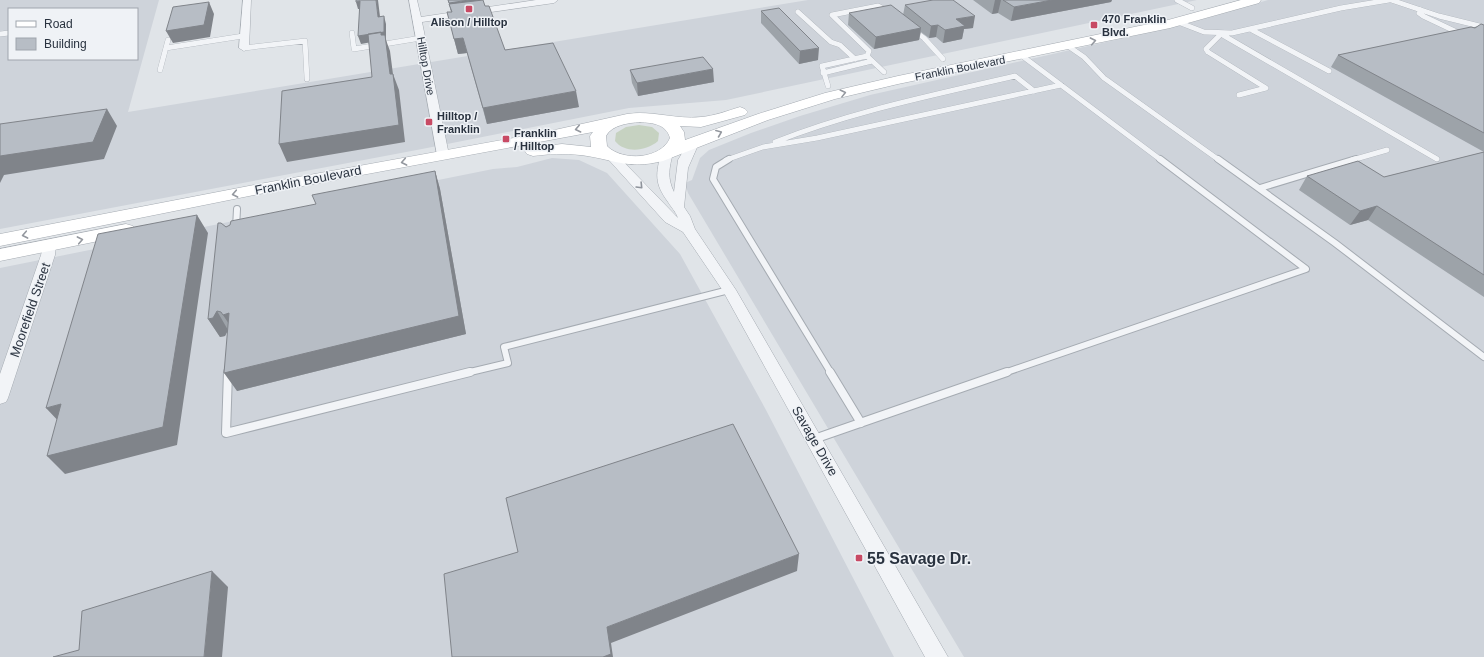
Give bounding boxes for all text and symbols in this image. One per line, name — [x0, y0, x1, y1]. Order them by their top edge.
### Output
marker: Alison / Hilltop — [464, 4, 474, 14]
legend — [8, 8, 138, 60]
place label: 470 Franklin Blvd. — [1102, 13, 1166, 38]
place label: Alison / Hilltop — [431, 16, 508, 28]
text: Road — [44, 17, 73, 31]
marker: 470 Franklin Blvd. — [1089, 20, 1099, 30]
street label: Hilltop Drive — [415, 36, 437, 96]
text: Building — [44, 37, 87, 51]
one-way arrow — [1090, 37, 1096, 45]
street label: Franklin Boulevard — [914, 53, 1006, 83]
one-way arrow — [839, 90, 846, 98]
place label: Hilltop / Franklin — [437, 110, 480, 135]
marker: Hilltop / Franklin — [424, 117, 434, 127]
one-way arrow — [575, 125, 581, 133]
place label: Franklin / Hilltop — [514, 127, 557, 152]
one-way arrow — [715, 130, 722, 138]
marker: Franklin / Hilltop — [501, 134, 511, 144]
one-way arrow — [401, 157, 408, 166]
street label: Franklin Boulevard — [253, 162, 363, 198]
one-way arrow — [635, 181, 643, 189]
one-way arrow — [232, 189, 239, 198]
one-way arrow — [22, 230, 28, 239]
one-way arrow — [76, 236, 83, 244]
street label: Moorefield Street — [7, 260, 53, 359]
street label: Savage Drive — [789, 403, 841, 479]
place label: 55 Savage Dr. — [867, 550, 971, 567]
marker: 55 Savage Dr. — [854, 553, 864, 563]

